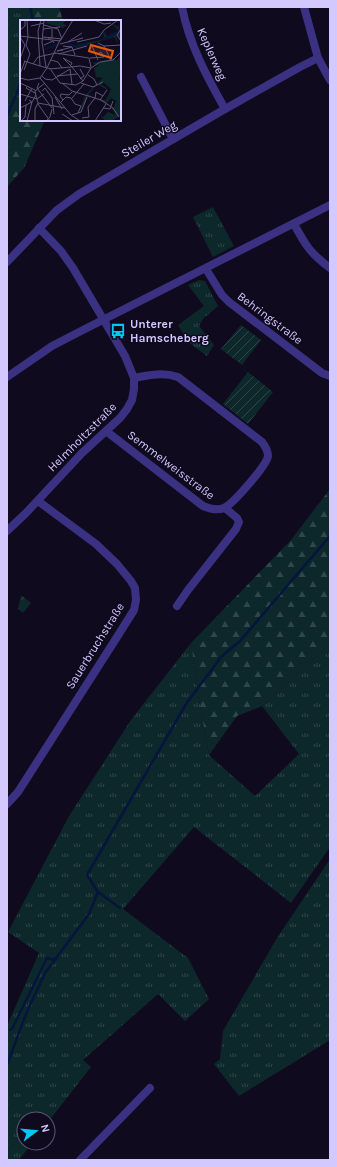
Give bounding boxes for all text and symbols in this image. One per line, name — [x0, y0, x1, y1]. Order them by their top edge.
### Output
inset map — [20, 20, 121, 121]
street label: Keplerweg — [194, 26, 230, 83]
street label: Steiler Weg — [119, 117, 179, 160]
street label: Behringstraße — [235, 289, 305, 347]
place label: Unterer Hamscheberg — [130, 317, 209, 345]
bus stop icon: Unterer Hamscheberg — [109, 322, 127, 340]
street label: Helmholtzstraße — [45, 400, 119, 474]
street label: Semmelweisstraße — [125, 428, 217, 502]
street label: Sauerbruchstraße — [63, 600, 127, 692]
north arrow — [16, 1111, 56, 1151]
text: N — [38, 1123, 52, 1134]

